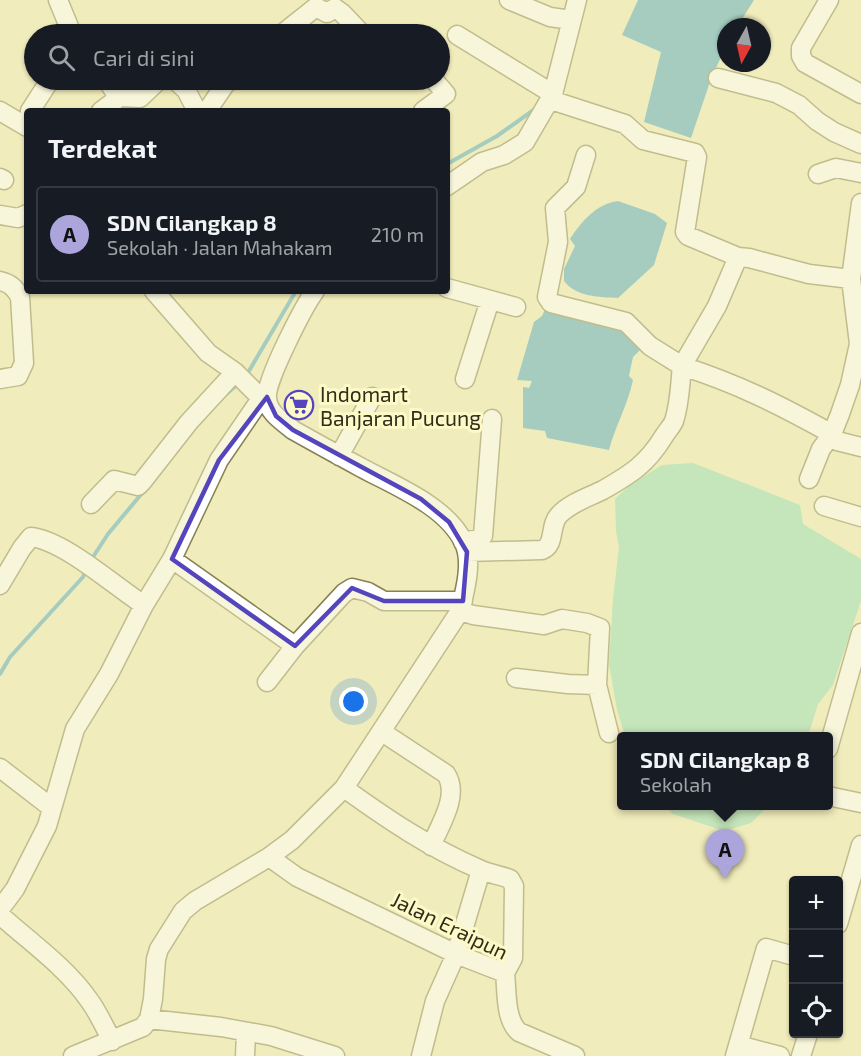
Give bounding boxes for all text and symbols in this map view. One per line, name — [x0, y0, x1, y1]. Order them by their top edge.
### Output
north arrow — [717, 18, 771, 72]
search box — [24, 24, 450, 90]
icon: search — [45, 41, 78, 74]
text: Cari di sini — [93, 44, 195, 70]
text: Terdekat — [48, 132, 157, 163]
text: SDN Cilangkap 8 — [107, 209, 277, 235]
text: A — [63, 222, 76, 246]
text: 210 m — [371, 222, 424, 246]
text: Sekolah · Jalan Mahakam — [107, 235, 333, 259]
place label: Indomart Banjaran Pucung — [320, 381, 481, 431]
supermarket icon: Indomart Banjaran Pucung — [283, 389, 315, 421]
your location — [339, 687, 368, 716]
popup — [617, 732, 833, 810]
text: SDN Cilangkap 8 — [640, 746, 810, 772]
text: Sekolah — [640, 772, 712, 796]
pin: A — [706, 830, 744, 879]
map controls — [789, 876, 843, 1038]
button: + — [789, 876, 843, 930]
street label: Jalan Eraipun — [388, 886, 512, 964]
button: − — [789, 930, 843, 984]
button: locate — [789, 984, 843, 1038]

